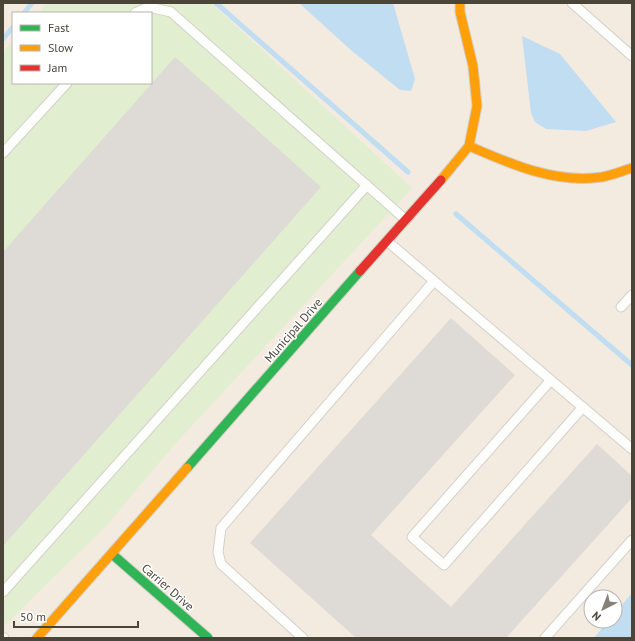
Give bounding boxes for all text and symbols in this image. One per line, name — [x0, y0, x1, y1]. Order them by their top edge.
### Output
legend — [12, 12, 152, 84]
text: Fast — [48, 20, 69, 35]
text: Slow — [48, 40, 73, 55]
text: Jam — [47, 60, 67, 75]
street label: Municipal Drive — [261, 295, 325, 365]
street label: Carrier Drive — [139, 560, 197, 614]
north arrow — [583, 589, 623, 629]
scale bar — [14, 603, 138, 629]
text: 50 m — [20, 609, 46, 624]
text: N — [589, 609, 604, 624]

